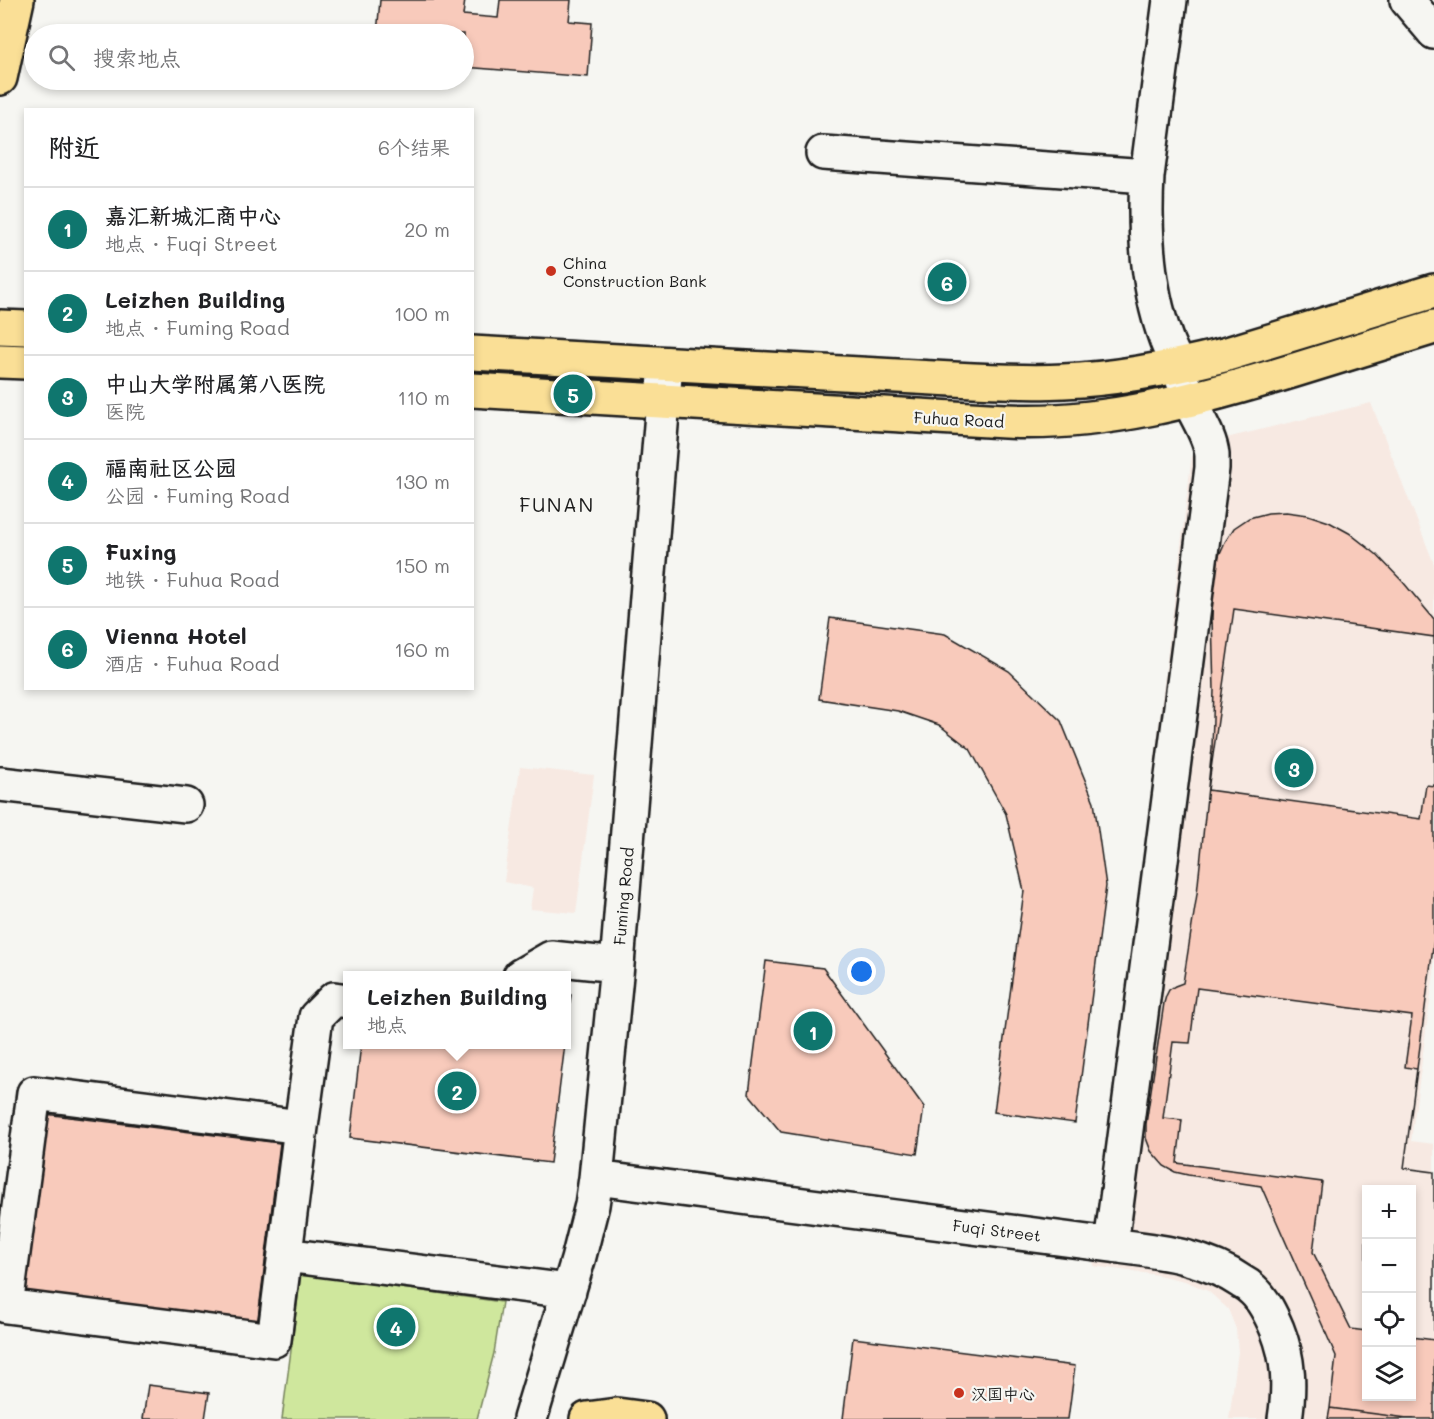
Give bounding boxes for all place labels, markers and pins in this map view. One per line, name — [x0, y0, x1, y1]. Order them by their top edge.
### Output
place label: China Construction Bank — [563, 252, 706, 291]
pin: 6 — [928, 260, 966, 304]
marker: China Construction Bank — [544, 264, 558, 278]
pin: 5 — [554, 372, 592, 416]
pin: 3 — [1274, 746, 1314, 790]
pin: 1 — [794, 1008, 832, 1054]
pin: 2 — [438, 1068, 476, 1114]
pin: 4 — [376, 1304, 416, 1350]
place label: 汉国中心 — [971, 1383, 1035, 1404]
marker: 汉国中心 — [952, 1386, 966, 1400]

